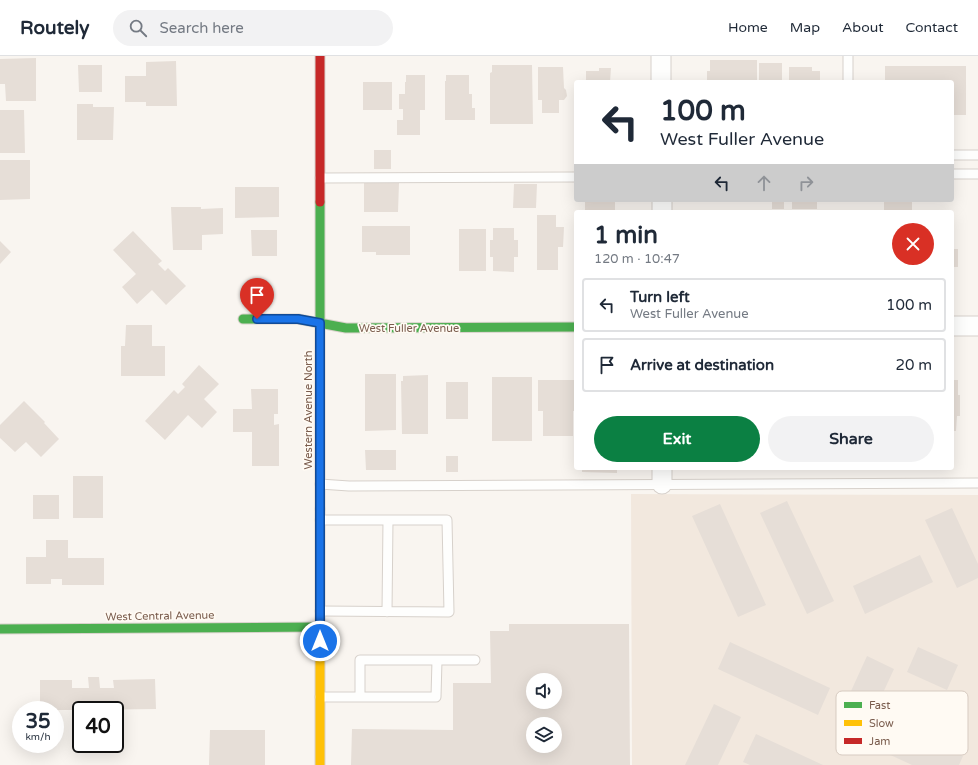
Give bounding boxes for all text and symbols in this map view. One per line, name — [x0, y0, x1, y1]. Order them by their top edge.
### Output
search box — [113, 10, 393, 46]
text: Routely — [20, 17, 89, 39]
icon: search — [127, 17, 149, 39]
text: Search here — [159, 19, 244, 37]
text: Home — [728, 19, 768, 36]
text: Map — [790, 19, 820, 36]
text: About — [842, 19, 884, 36]
text: Contact — [906, 19, 958, 36]
text: 100 m — [660, 94, 746, 128]
icon: left — [594, 96, 646, 148]
text: West Fuller Avenue — [660, 128, 824, 150]
icon: left — [711, 172, 733, 194]
icon: ahead — [753, 172, 775, 194]
icon: right — [795, 172, 817, 194]
text: 1 min — [594, 221, 658, 250]
button: close — [892, 223, 934, 265]
text: 120 m · 10:47 — [594, 251, 680, 267]
pin — [240, 278, 274, 319]
icon: arrive — [246, 284, 268, 306]
text: Turn left — [630, 288, 690, 306]
icon: left — [596, 294, 618, 316]
text: 100 m — [886, 296, 932, 314]
text: West Fuller Avenue — [630, 306, 749, 322]
street label: West Fuller Avenue — [359, 322, 459, 335]
street label: Western Avenue North — [302, 351, 315, 469]
icon: arrive — [596, 354, 618, 376]
text: Arrive at destination — [630, 356, 774, 374]
text: 20 m — [895, 356, 932, 374]
button: Exit — [594, 416, 760, 462]
button: Share — [768, 416, 934, 462]
street label: West Central Avenue — [105, 609, 215, 623]
position arrow — [299, 620, 341, 662]
map controls — [526, 673, 562, 753]
button: sound — [526, 673, 562, 709]
legend — [836, 691, 968, 755]
text: Fast — [869, 699, 890, 712]
speed limit sign: 40 — [72, 701, 124, 753]
text: 35 — [25, 710, 51, 734]
button: layers — [526, 717, 562, 753]
text: Slow — [869, 717, 894, 730]
text: km/h — [25, 731, 51, 743]
text: Jam — [869, 735, 890, 748]

